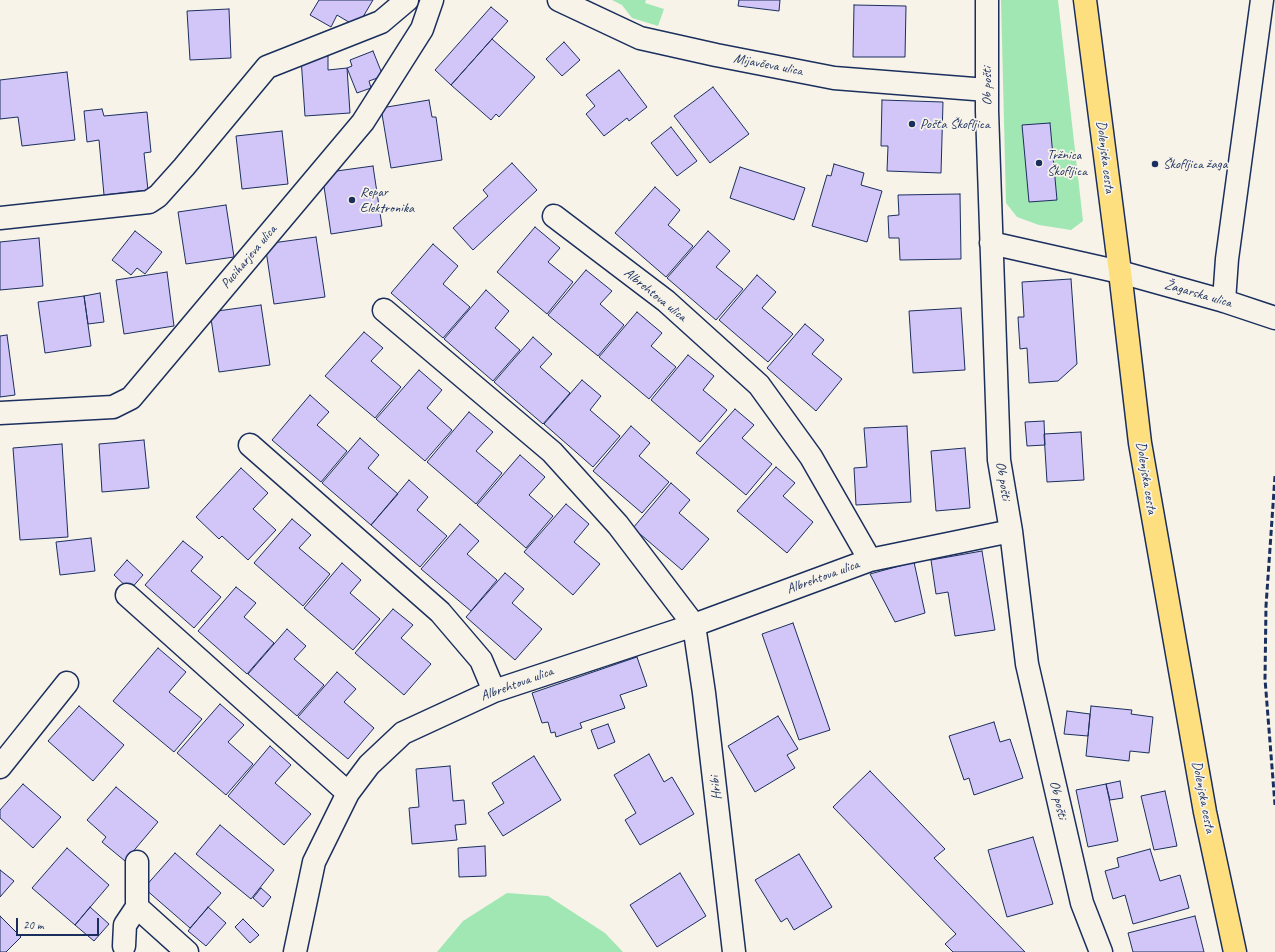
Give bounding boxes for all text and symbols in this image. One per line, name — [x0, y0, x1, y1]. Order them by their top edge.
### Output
street label: Mijavčeva ulica — [732, 50, 804, 80]
street label: Ob pošti — [979, 67, 995, 105]
place label: Pošta Škofljica — [920, 116, 990, 132]
marker: Pošta Škofljica — [907, 119, 917, 129]
street label: Dolenjska cesta — [1092, 120, 1118, 194]
place label: Tržnica Škofljica — [1047, 147, 1087, 180]
place label: Škofljica žaga — [1163, 156, 1227, 172]
marker: Tržnica Škofljica — [1034, 158, 1044, 168]
marker: Škofljica žaga — [1150, 159, 1160, 169]
place label: Repar Elektronika — [360, 184, 414, 216]
marker: Repar Elektronika — [347, 195, 357, 205]
street label: Puciharjeva ulica — [218, 222, 280, 292]
street label: Albrehtova ulica — [620, 265, 690, 325]
street label: Žagarska ulica — [1163, 276, 1233, 312]
street label: Dolenjska cesta — [1132, 441, 1160, 515]
street label: Ob pošti — [992, 461, 1014, 501]
street label: Albrehtova ulica — [784, 556, 862, 598]
street label: Albrehtova ulica — [478, 663, 556, 705]
street label: Dolenjska cesta — [1188, 760, 1218, 834]
street label: Hribi — [706, 775, 726, 801]
street label: Ob pošti — [1045, 779, 1071, 821]
scale bar — [18, 910, 101, 936]
text: 20 m — [23, 917, 43, 933]

